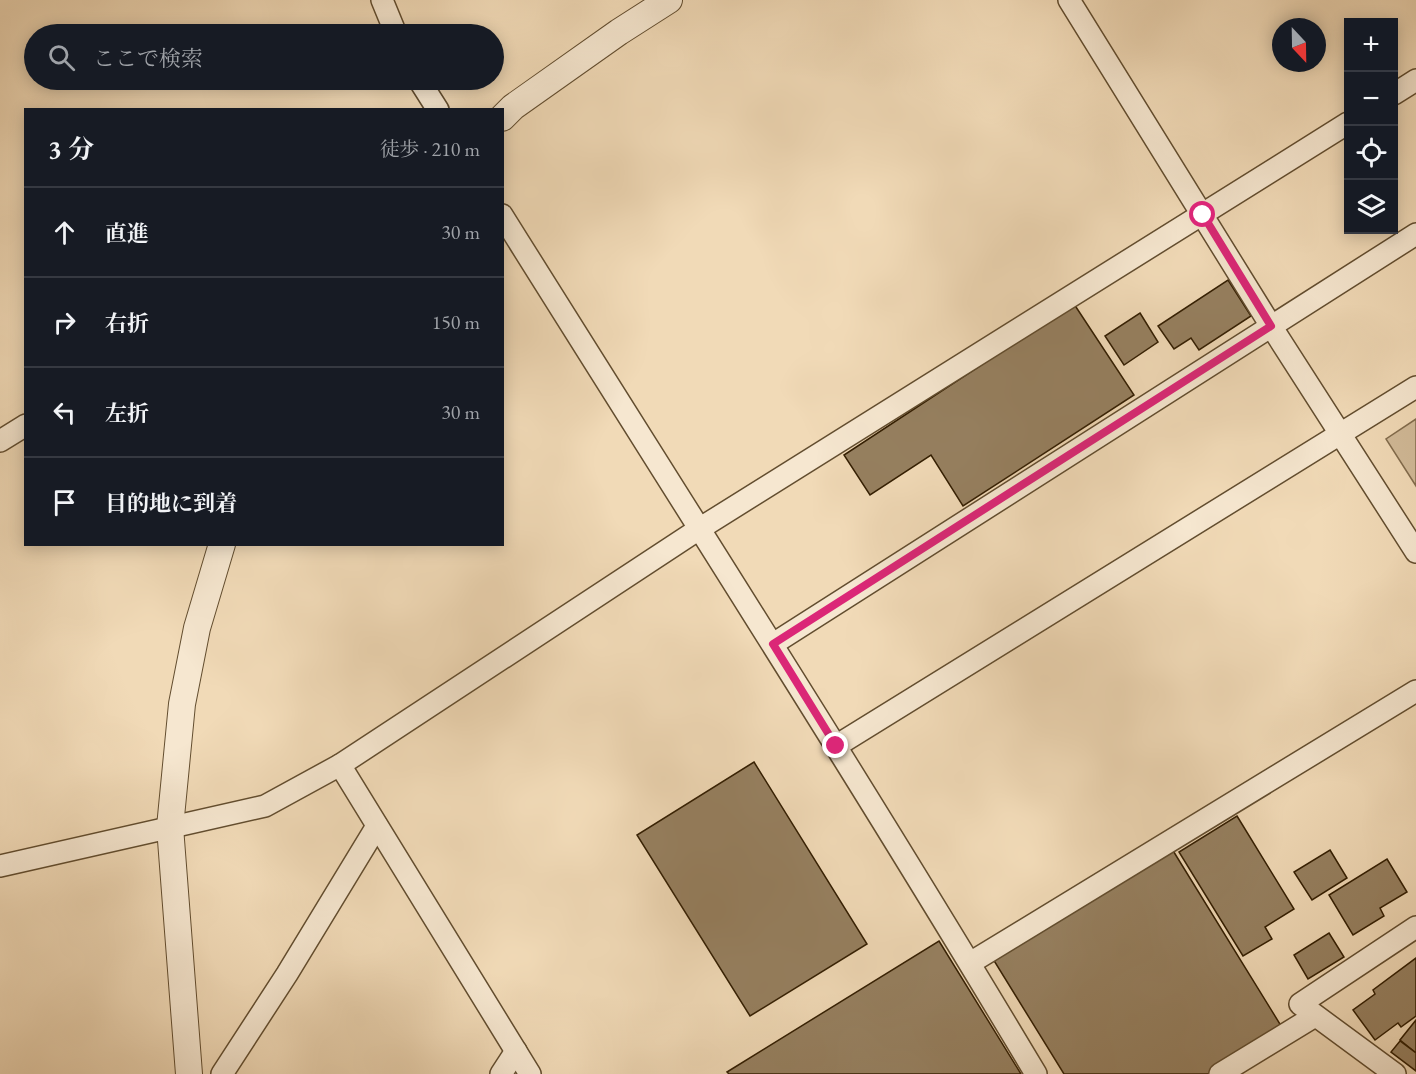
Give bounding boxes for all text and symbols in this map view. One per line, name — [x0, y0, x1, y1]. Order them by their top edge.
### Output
north arrow — [1272, 18, 1326, 72]
map controls — [1344, 18, 1398, 234]
button: + — [1344, 18, 1398, 72]
search box — [24, 24, 504, 90]
icon: search — [45, 41, 78, 74]
text: ここで検索 — [93, 44, 203, 73]
button: − — [1344, 72, 1398, 126]
button: locate — [1344, 126, 1398, 180]
text: 3 分 — [48, 132, 94, 166]
text: 徒歩 · 210 m — [380, 136, 480, 162]
button: layers — [1344, 180, 1398, 234]
route start — [1189, 201, 1215, 227]
icon: ahead — [48, 216, 81, 249]
text: 直進 — [105, 219, 149, 248]
text: 30 m — [441, 219, 480, 245]
icon: right — [48, 306, 81, 339]
text: 右折 — [105, 309, 149, 338]
text: 150 m — [432, 309, 480, 335]
icon: left — [48, 396, 81, 429]
text: 左折 — [105, 399, 149, 428]
text: 30 m — [441, 399, 480, 425]
icon: arrive — [48, 486, 81, 519]
text: 目的地に到着 — [105, 489, 237, 518]
route end — [822, 732, 848, 758]

